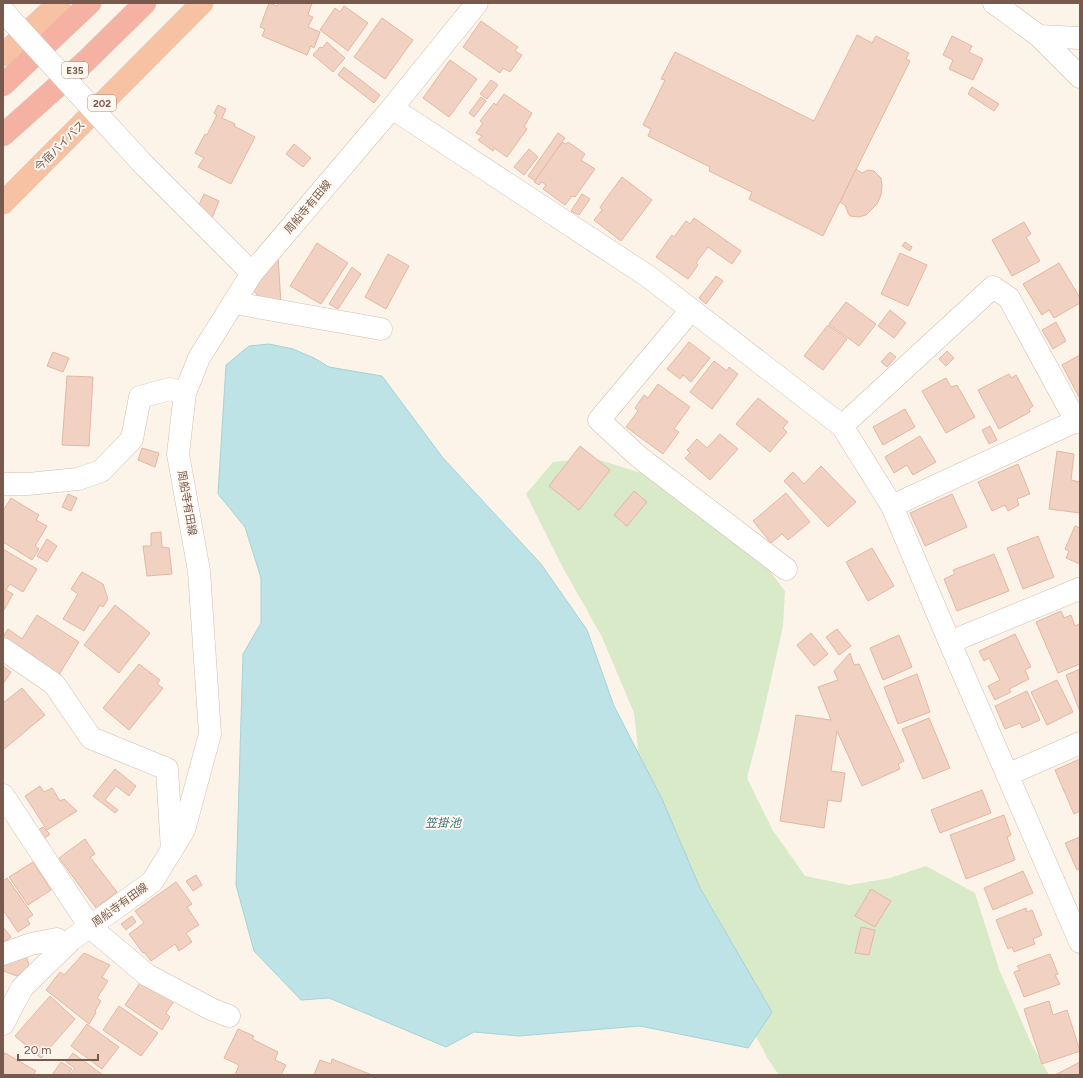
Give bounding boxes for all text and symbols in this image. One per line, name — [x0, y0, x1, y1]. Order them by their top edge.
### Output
road number: E35 — [62, 62, 88, 78]
road number: 202 — [88, 95, 116, 111]
street label: 今宿バイパス — [32, 118, 88, 174]
street label: 周船寺有田線 — [282, 178, 334, 236]
street label: 周船寺有田線 — [175, 469, 199, 537]
water label: 笠掛池 — [425, 816, 462, 830]
street label: 周船寺有田線 — [89, 880, 151, 930]
scale bar — [18, 1036, 98, 1062]
text: 20 m — [24, 1043, 52, 1057]

